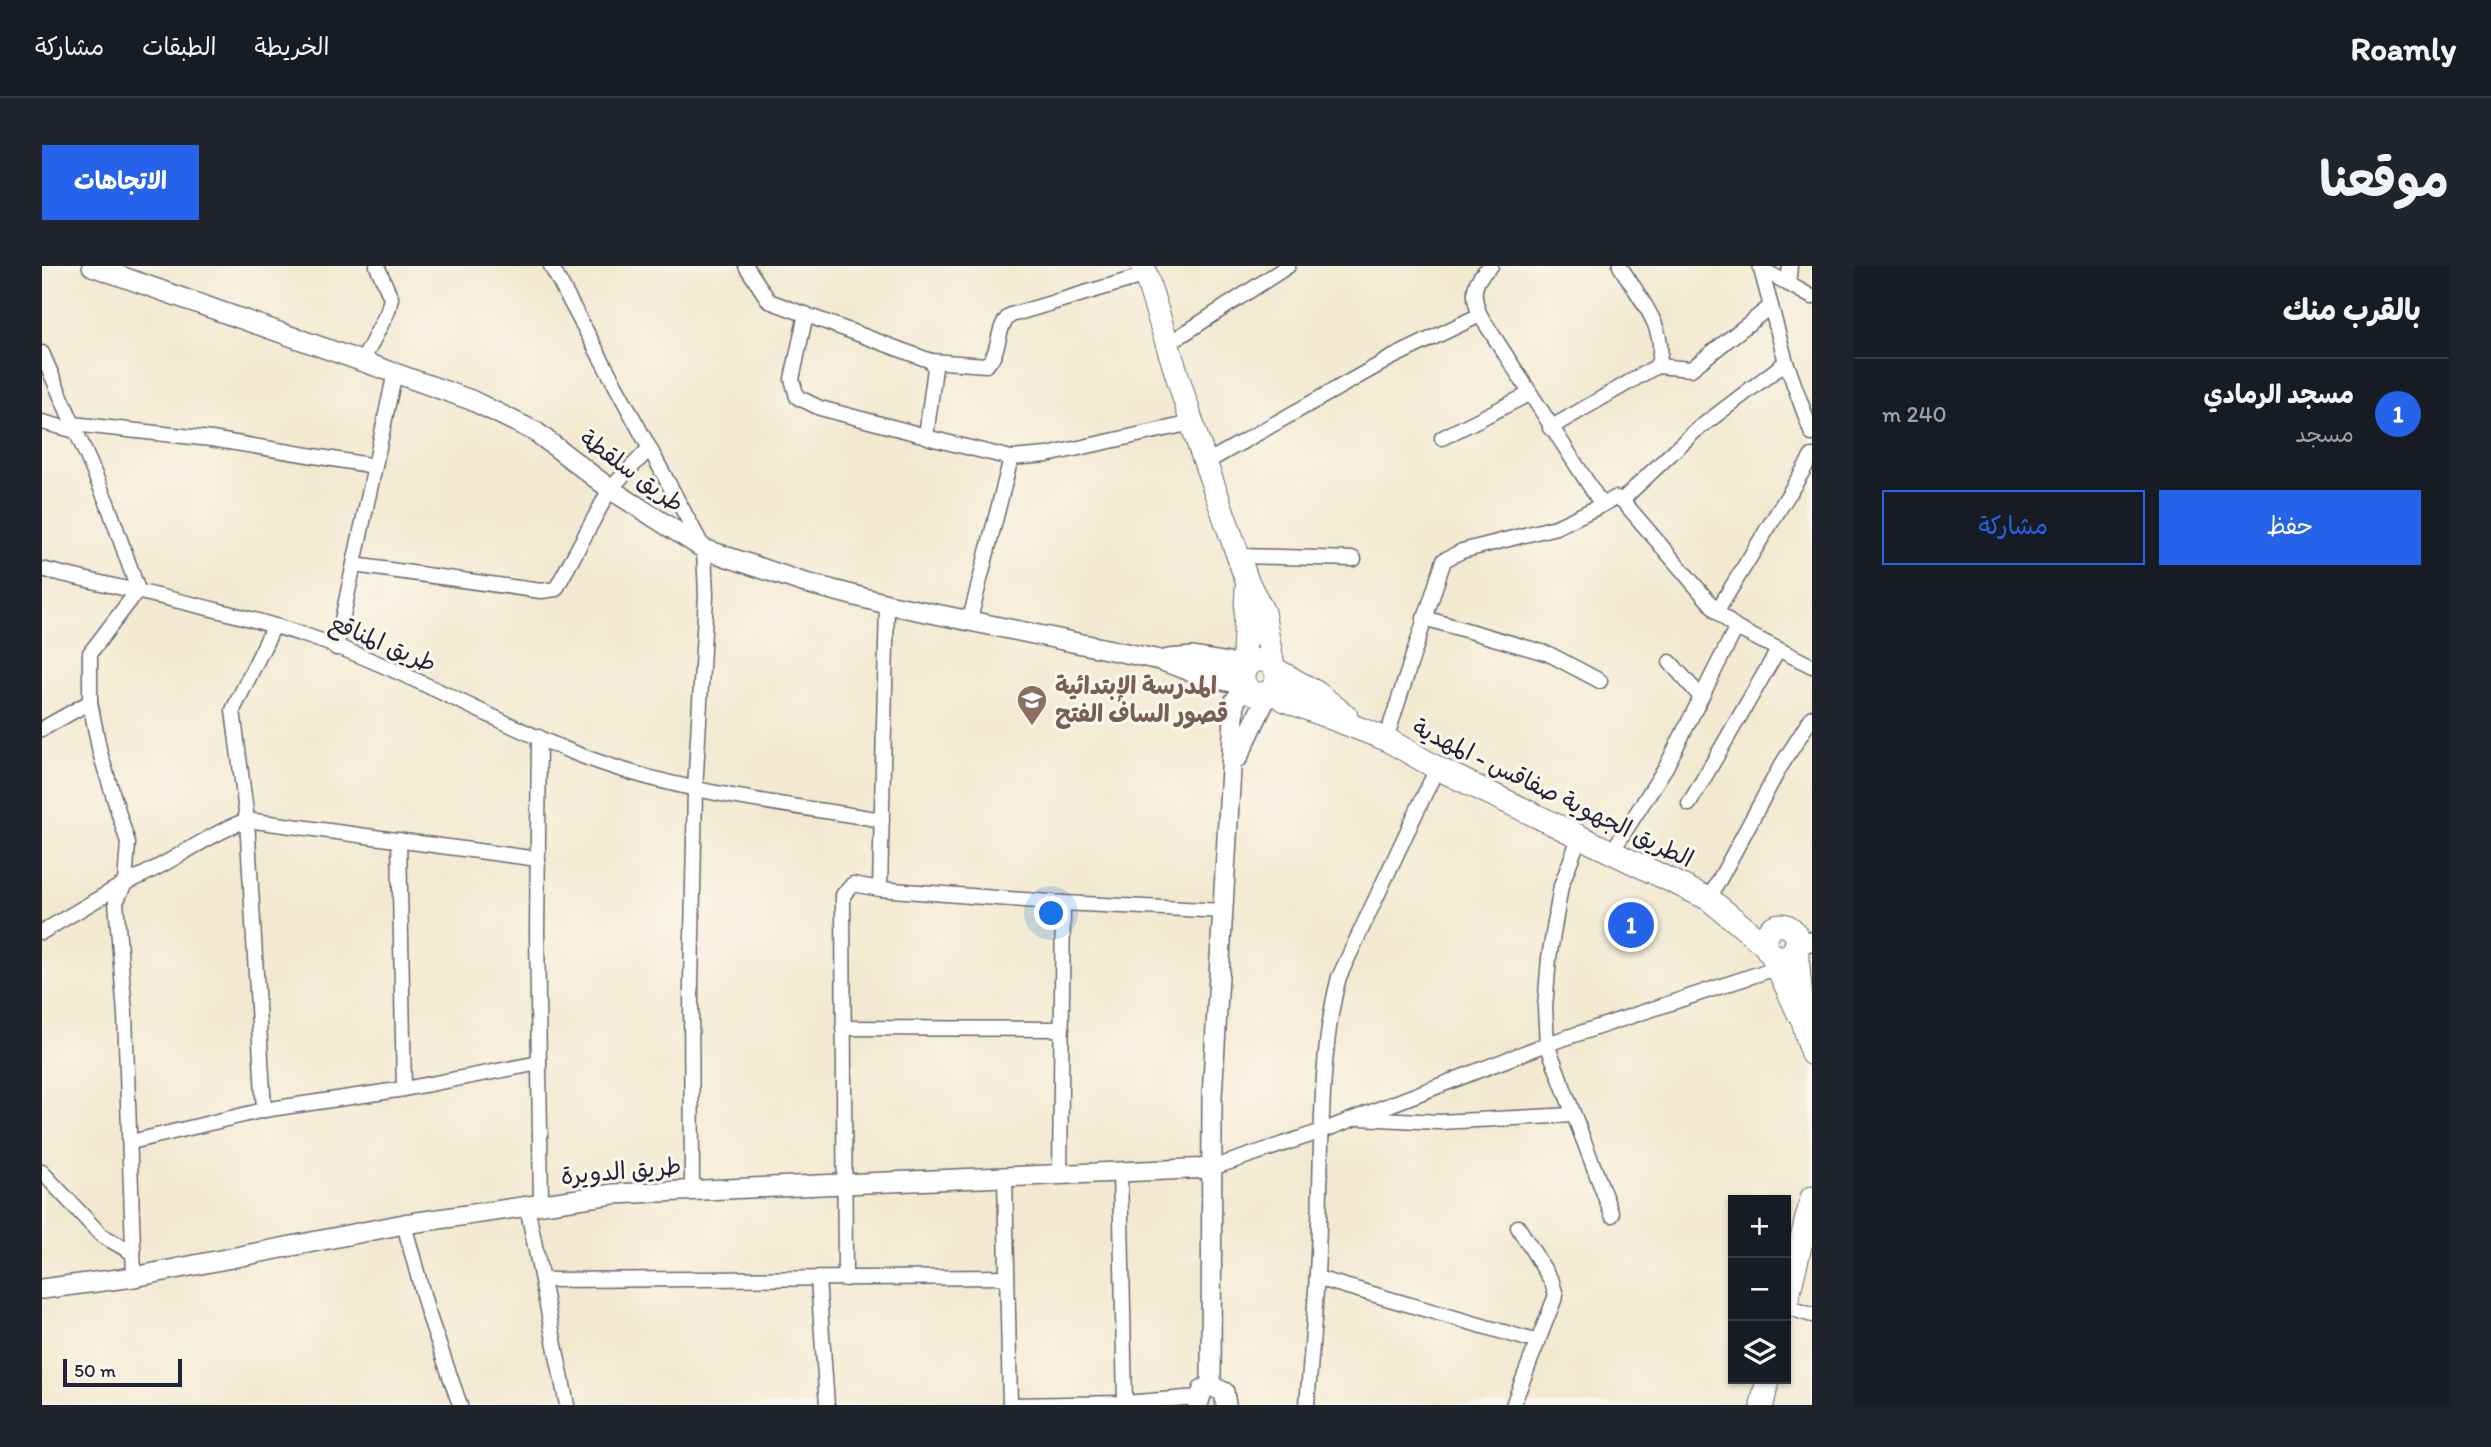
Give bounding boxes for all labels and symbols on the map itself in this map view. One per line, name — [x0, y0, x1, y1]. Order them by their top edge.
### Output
street label: طريق سلقطة — [575, 423, 690, 518]
street label: طريق المناقع — [324, 607, 441, 681]
place label: المدرسة الإبتدائية قصور الساف الفتح — [1055, 671, 1228, 729]
school or university icon: المدرسة الإبتدائية قصور الساف الفتح — [1015, 683, 1049, 727]
street label: الطريق الجهوية صفاقس - المهدية — [1408, 712, 1698, 873]
your location — [1034, 896, 1068, 930]
pin: 1 — [1608, 899, 1654, 951]
street label: طريق الدويرة — [559, 1151, 683, 1190]
scale bar — [63, 1356, 182, 1388]

